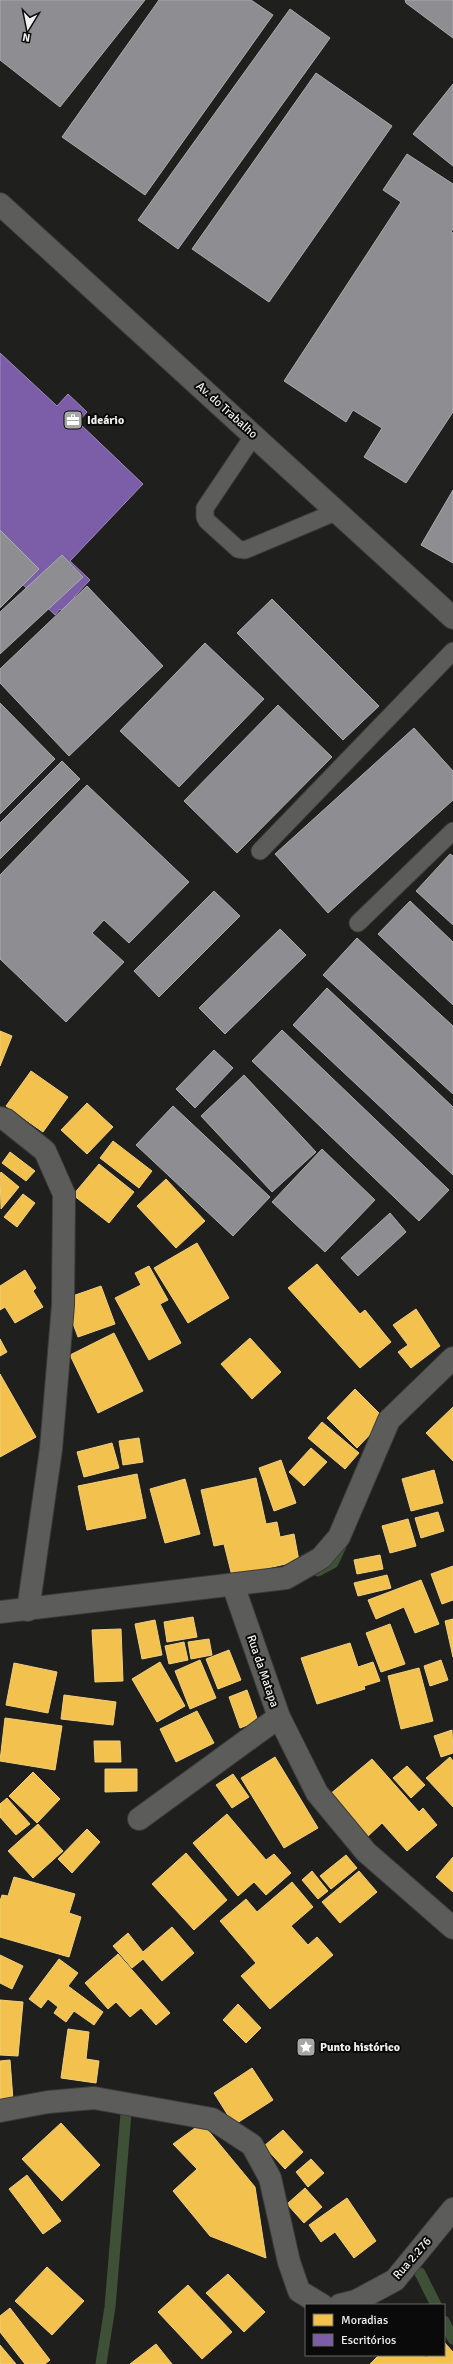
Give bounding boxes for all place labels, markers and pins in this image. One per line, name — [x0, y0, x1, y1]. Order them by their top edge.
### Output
office icon: Ideário — [62, 409, 84, 431]
place label: Ideário — [87, 413, 124, 428]
place icon: Punto histórico — [295, 2036, 317, 2058]
place label: Punto histórico — [320, 2040, 400, 2055]

